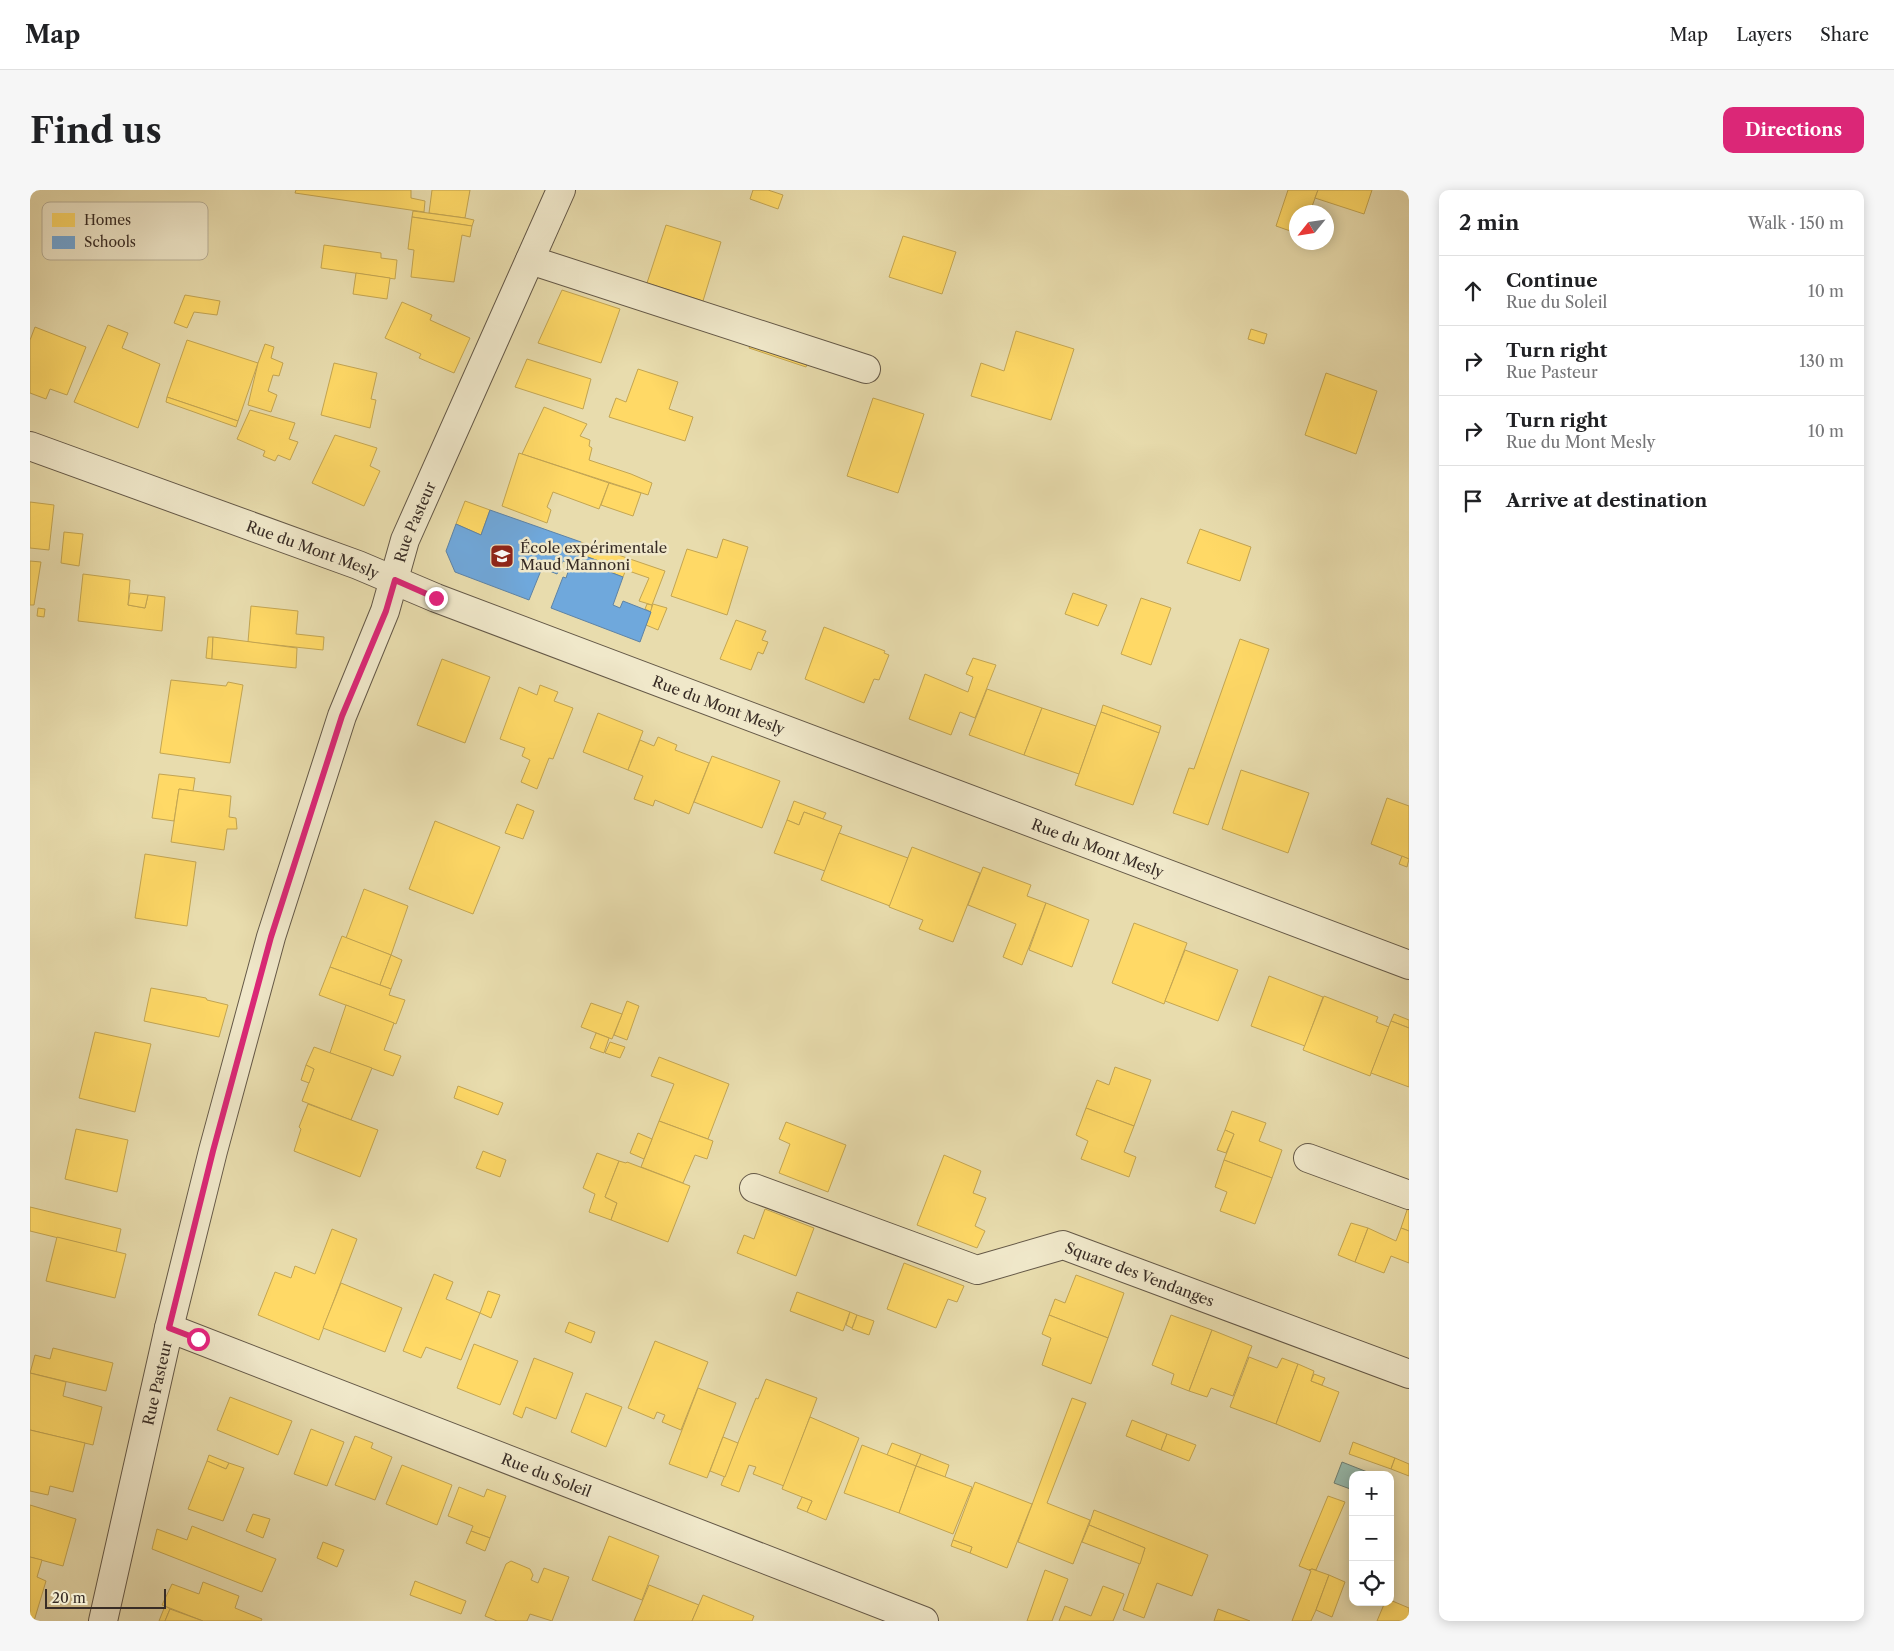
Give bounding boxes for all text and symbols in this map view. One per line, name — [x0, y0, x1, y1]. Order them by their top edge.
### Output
text: Map — [25, 20, 80, 49]
text: Map — [1670, 24, 1708, 46]
text: Layers — [1736, 24, 1792, 46]
text: Share — [1820, 24, 1869, 46]
button: Directions — [1723, 107, 1864, 153]
text: Find us — [30, 109, 162, 152]
legend — [42, 202, 208, 260]
north arrow — [1289, 205, 1334, 250]
text: 2 min — [1459, 210, 1519, 235]
text: Homes — [84, 211, 131, 229]
text: Walk · 150 m — [1748, 213, 1844, 233]
text: Schools — [84, 233, 136, 251]
text: Continue — [1506, 269, 1598, 292]
icon: ahead — [1459, 277, 1487, 305]
text: 10 m — [1808, 281, 1844, 301]
text: Rue du Soleil — [1506, 292, 1607, 312]
text: Turn right — [1506, 339, 1607, 362]
icon: right — [1459, 347, 1487, 375]
text: 130 m — [1799, 351, 1844, 371]
text: Rue Pasteur — [1506, 362, 1598, 382]
text: Turn right — [1506, 409, 1607, 432]
icon: right — [1459, 417, 1487, 445]
text: 10 m — [1808, 421, 1844, 441]
text: Rue du Mont Mesly — [1506, 432, 1655, 452]
street label: Rue Pasteur — [390, 478, 440, 565]
icon: arrive — [1459, 487, 1487, 515]
text: Arrive at destination — [1506, 489, 1707, 512]
street label: Rue du Mont Mesly — [244, 516, 383, 583]
place label: École expérimentale Maud Mannoni — [520, 538, 667, 574]
school or university icon: École expérimentale Maud Mannoni — [489, 543, 515, 569]
route end — [425, 587, 448, 610]
street label: Rue du Mont Mesly — [650, 671, 788, 739]
street label: Rue du Mont Mesly — [1029, 814, 1167, 881]
street label: Square des Vendanges — [1062, 1237, 1217, 1310]
route start — [187, 1328, 210, 1351]
street label: Rue Pasteur — [138, 1338, 175, 1427]
street label: Rue du Soleil — [499, 1448, 595, 1501]
map controls — [1349, 1471, 1394, 1606]
button: + — [1349, 1471, 1394, 1516]
button: − — [1349, 1516, 1394, 1561]
button: locate — [1349, 1561, 1394, 1606]
scale bar — [45, 1586, 166, 1609]
text: 20 m — [52, 1589, 86, 1607]

